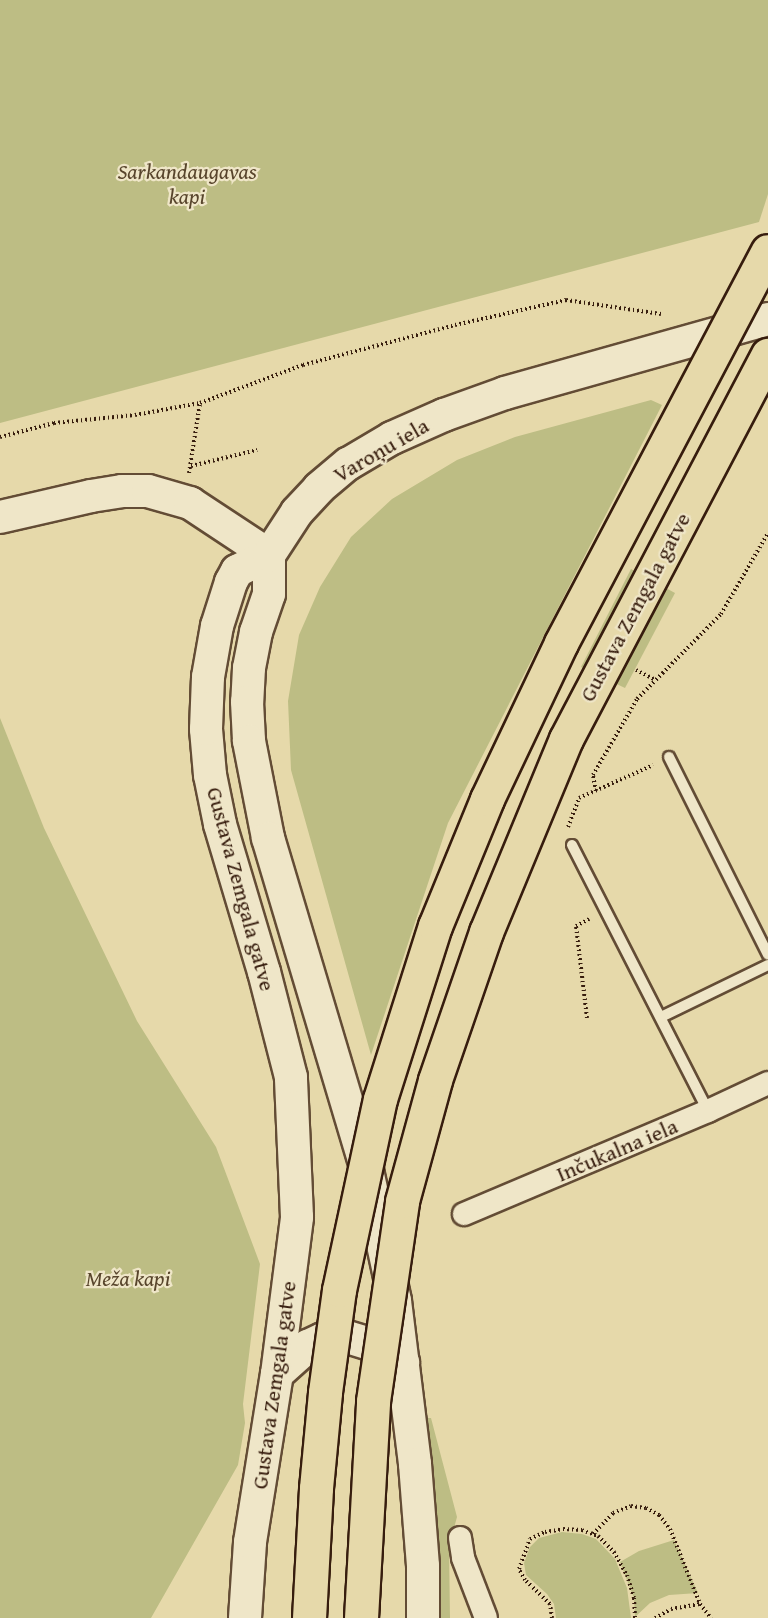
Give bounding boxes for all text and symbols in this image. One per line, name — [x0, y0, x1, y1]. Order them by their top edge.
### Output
park label: Sarkandaugavas kapi — [117, 158, 257, 210]
street label: Varoņu iela — [329, 412, 433, 488]
street label: Gustava Zemgala gatve — [574, 508, 696, 706]
street label: Gustava Zemgala gatve — [201, 784, 281, 994]
street label: Inčukalna iela — [552, 1113, 682, 1187]
park label: Meža kapi — [86, 1266, 170, 1292]
street label: Gustava Zemgala gatve — [246, 1279, 302, 1491]

